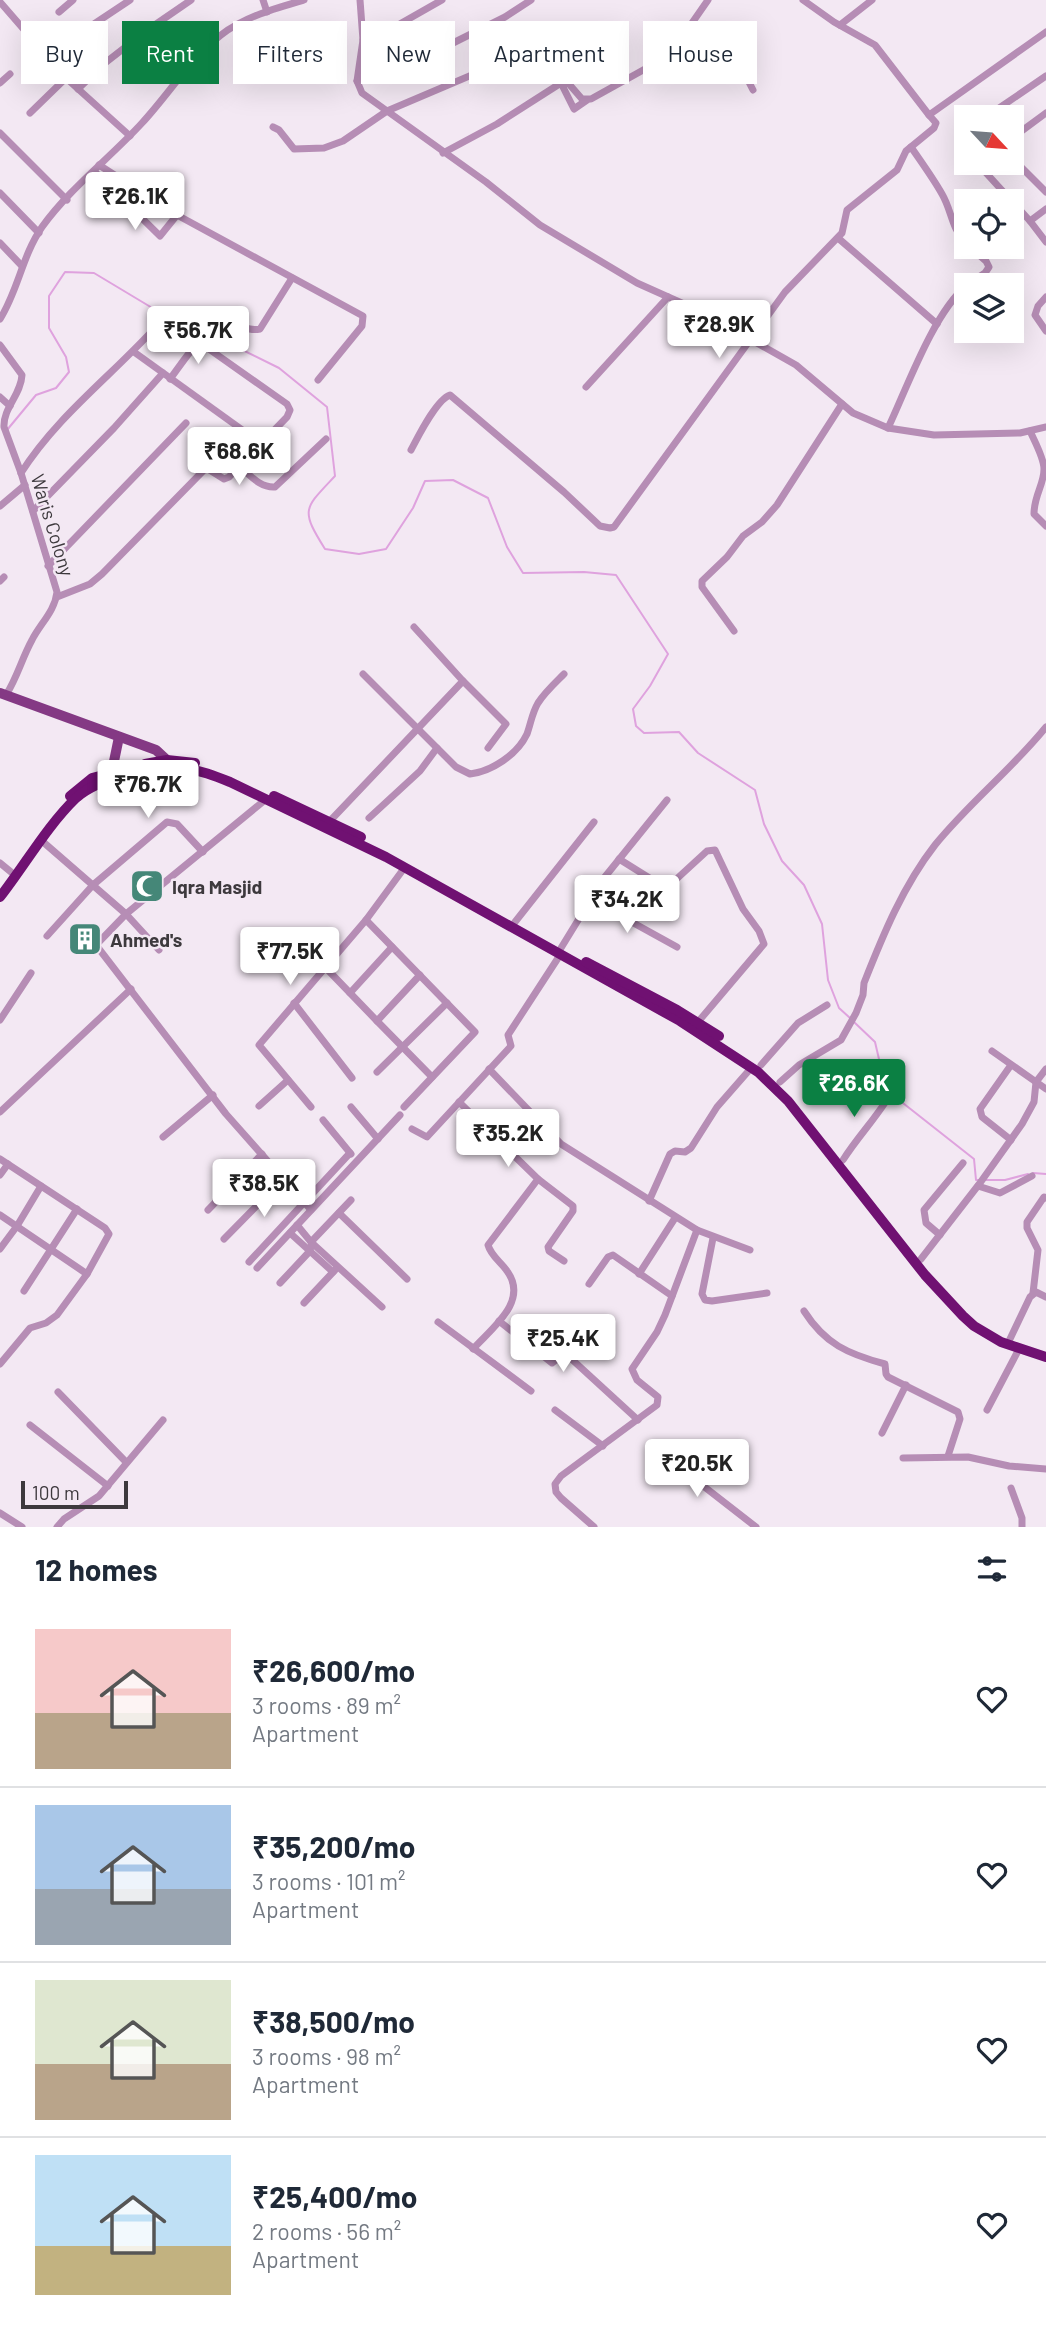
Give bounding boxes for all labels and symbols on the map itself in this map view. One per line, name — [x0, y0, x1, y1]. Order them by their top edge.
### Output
north arrow — [954, 105, 1024, 175]
pin: ₹26.1K — [78, 173, 192, 232]
pin: ₹28.9K — [662, 300, 776, 360]
pin: ₹56.7K — [141, 306, 255, 366]
pin: ₹68.6K — [182, 428, 296, 487]
street label: Waris Colony — [27, 471, 80, 579]
pin: ₹76.7K — [91, 760, 205, 820]
mosque icon: Iqra Masjid — [128, 867, 166, 905]
place label: Iqra Masjid — [172, 875, 262, 898]
pin: ₹34.2K — [570, 876, 684, 935]
building icon: Ahmed's — [66, 920, 104, 958]
place label: Ahmed's — [110, 928, 182, 951]
pin: ₹77.5K — [233, 928, 347, 987]
pin: ₹26.6K — [797, 1060, 911, 1119]
pin: ₹35.2K — [451, 1110, 565, 1169]
pin: ₹38.5K — [207, 1160, 321, 1219]
pin: ₹25.4K — [506, 1314, 620, 1374]
pin: ₹20.5K — [640, 1440, 754, 1499]
scale bar — [21, 1478, 128, 1510]

